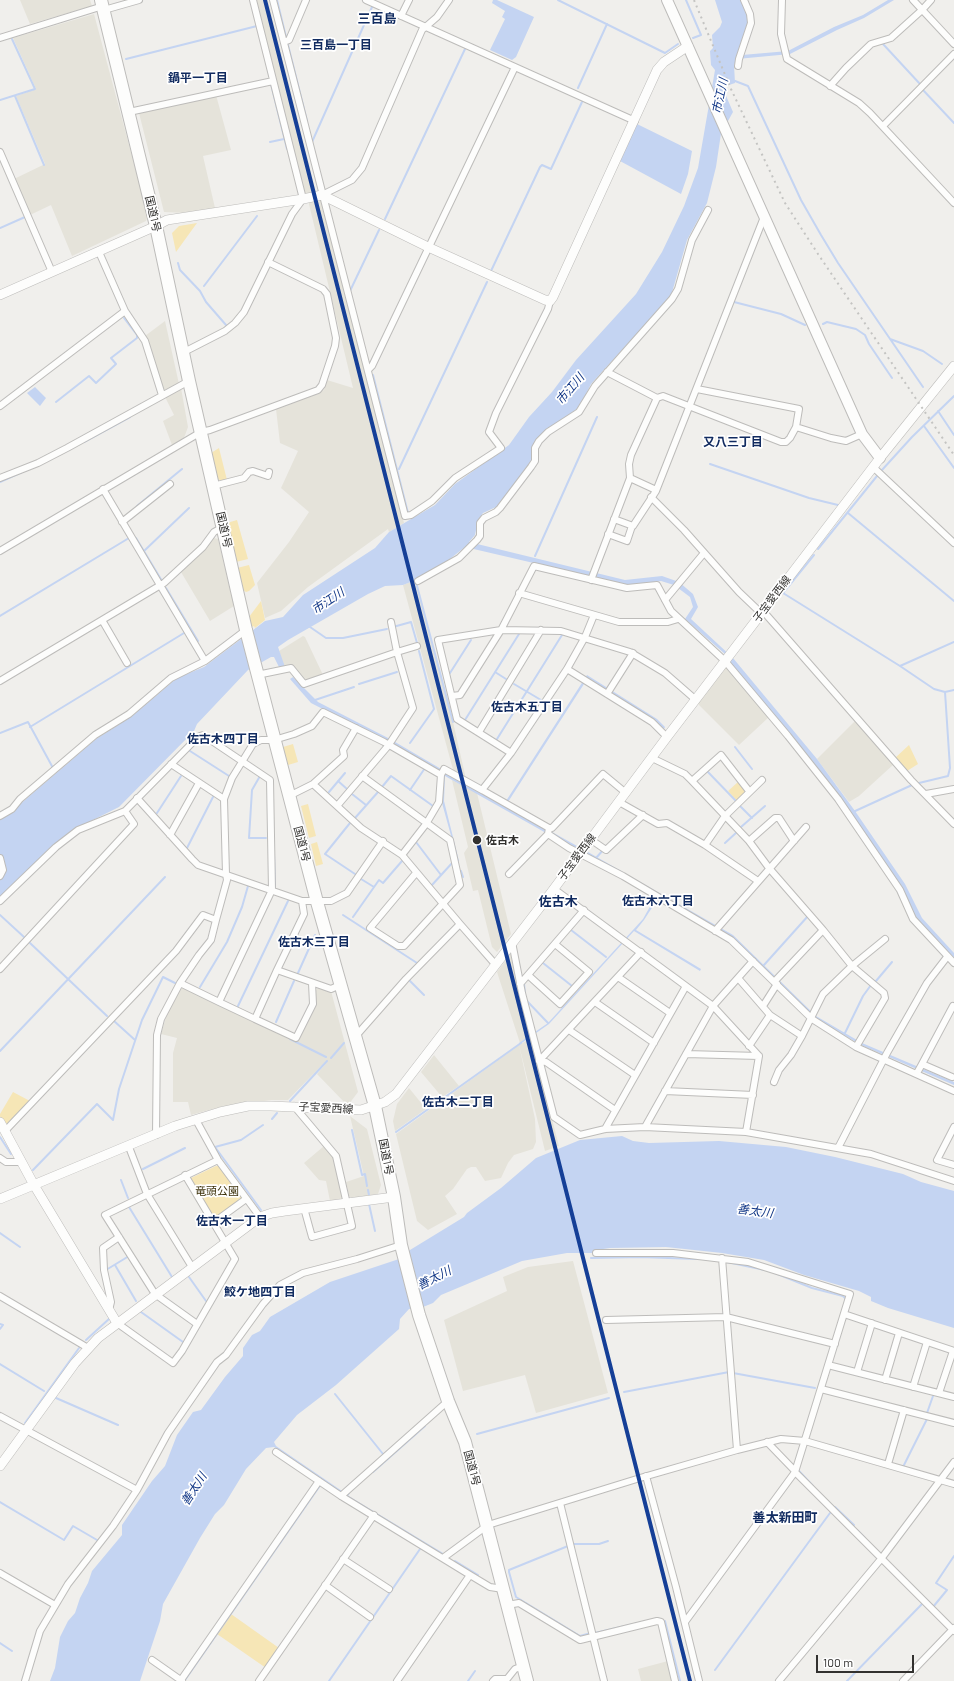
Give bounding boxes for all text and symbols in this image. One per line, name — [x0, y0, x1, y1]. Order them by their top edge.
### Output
district label: 三百島 — [358, 11, 396, 27]
district label: 三百島一丁目 — [300, 38, 372, 52]
district label: 鍋平一丁目 — [168, 71, 228, 85]
water label: 市江川 — [709, 77, 731, 115]
street label: 国道1号 — [142, 195, 164, 233]
water label: 市江川 — [553, 371, 587, 407]
district label: 又八三丁目 — [703, 435, 763, 449]
street label: 国道1号 — [213, 511, 235, 549]
street label: 子宝愛西線 — [750, 573, 794, 625]
water label: 市江川 — [309, 585, 347, 617]
district label: 佐古木五丁目 — [491, 700, 563, 714]
district label: 佐古木四丁目 — [187, 732, 259, 746]
street label: 国道1号 — [291, 824, 313, 864]
street label: 子宝愛西線 — [555, 831, 599, 883]
place label: 佐古木 — [486, 833, 519, 847]
marker: 佐古木 — [471, 834, 483, 846]
district label: 佐古木 — [539, 894, 577, 910]
district label: 佐古木六丁目 — [622, 894, 694, 908]
district label: 佐古木三丁目 — [278, 935, 350, 949]
district label: 佐古木二丁目 — [422, 1095, 494, 1109]
street label: 子宝愛西線 — [298, 1100, 354, 1116]
street label: 国道1号 — [376, 1138, 396, 1176]
park label: 竜頭公園 — [195, 1184, 239, 1198]
water label: 善太川 — [736, 1201, 774, 1221]
district label: 佐古木一丁目 — [196, 1214, 268, 1228]
water label: 善太川 — [415, 1263, 453, 1293]
district label: 鮫ケ地四丁目 — [224, 1285, 296, 1299]
street label: 国道1号 — [461, 1448, 483, 1488]
water label: 善太川 — [178, 1470, 210, 1508]
district label: 善太新田町 — [753, 1510, 817, 1526]
scale bar — [818, 1647, 916, 1673]
text: 100 m — [823, 1655, 853, 1669]

